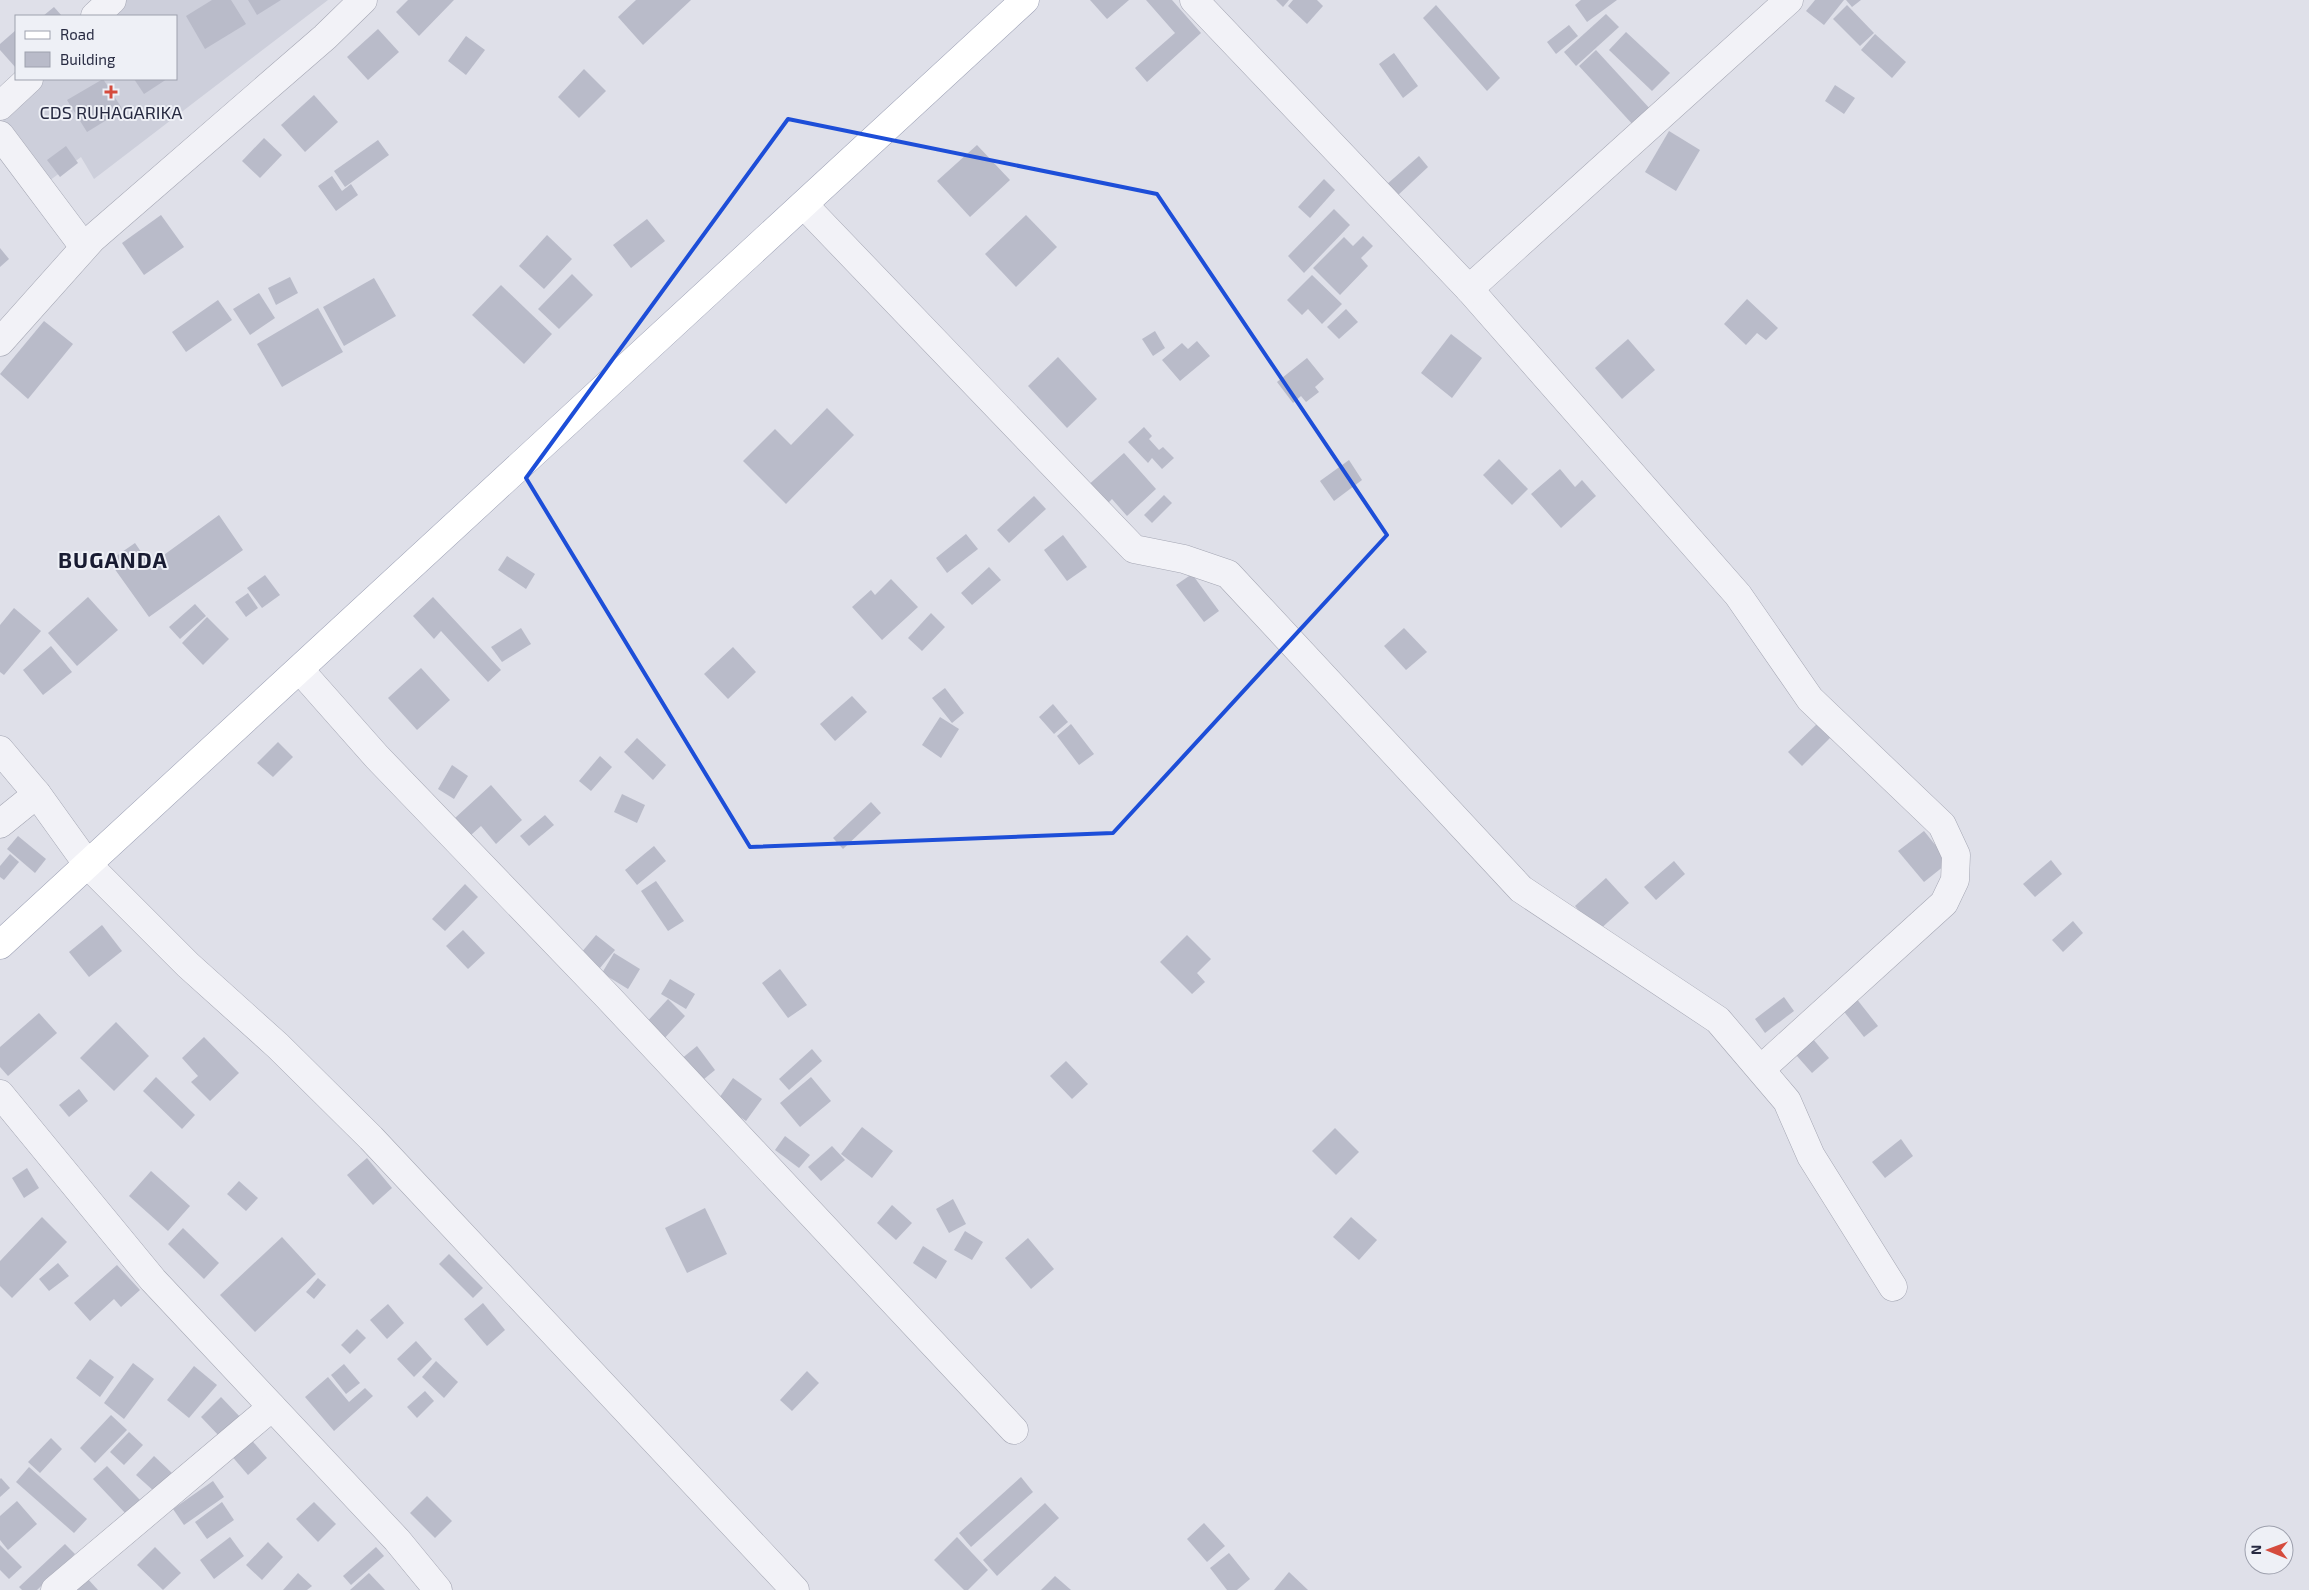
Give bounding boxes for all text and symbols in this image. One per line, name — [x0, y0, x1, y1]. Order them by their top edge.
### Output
legend — [15, 15, 178, 80]
text: Road — [60, 25, 95, 43]
text: Building — [60, 50, 116, 68]
marker: CDS RUHAGARIKA — [104, 85, 118, 99]
place label: CDS RUHAGARIKA — [40, 101, 183, 123]
district label: BUGANDA — [58, 546, 168, 572]
north arrow — [2244, 1525, 2294, 1575]
text: N — [2247, 1545, 2264, 1555]

